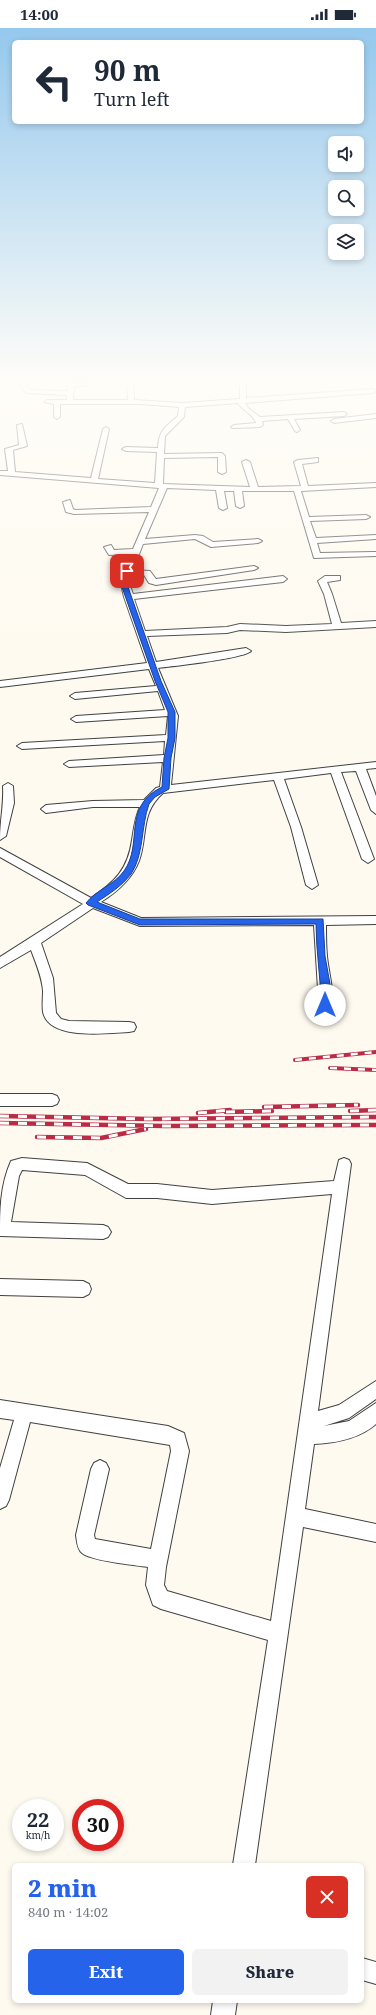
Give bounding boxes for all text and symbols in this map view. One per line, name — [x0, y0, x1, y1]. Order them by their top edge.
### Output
text: 14:00 — [20, 4, 58, 24]
text: 90 m — [94, 51, 161, 89]
icon: left — [28, 56, 80, 108]
text: Turn left — [94, 87, 169, 111]
map controls — [328, 136, 364, 260]
button: sound — [328, 136, 364, 172]
button: search — [328, 180, 364, 216]
button: layers — [328, 224, 364, 260]
pin — [110, 554, 144, 588]
icon: arrive — [116, 560, 138, 582]
position arrow — [304, 984, 346, 1026]
speed limit sign: 30 — [72, 1799, 124, 1851]
text: 22 — [27, 1806, 49, 1833]
text: km/h — [26, 1828, 50, 1842]
text: 2 min — [28, 1871, 97, 1904]
button: close — [306, 1876, 348, 1918]
text: 840 m · 14:02 — [28, 1903, 108, 1921]
button: Exit — [28, 1949, 184, 1995]
button: Share — [192, 1949, 348, 1995]

